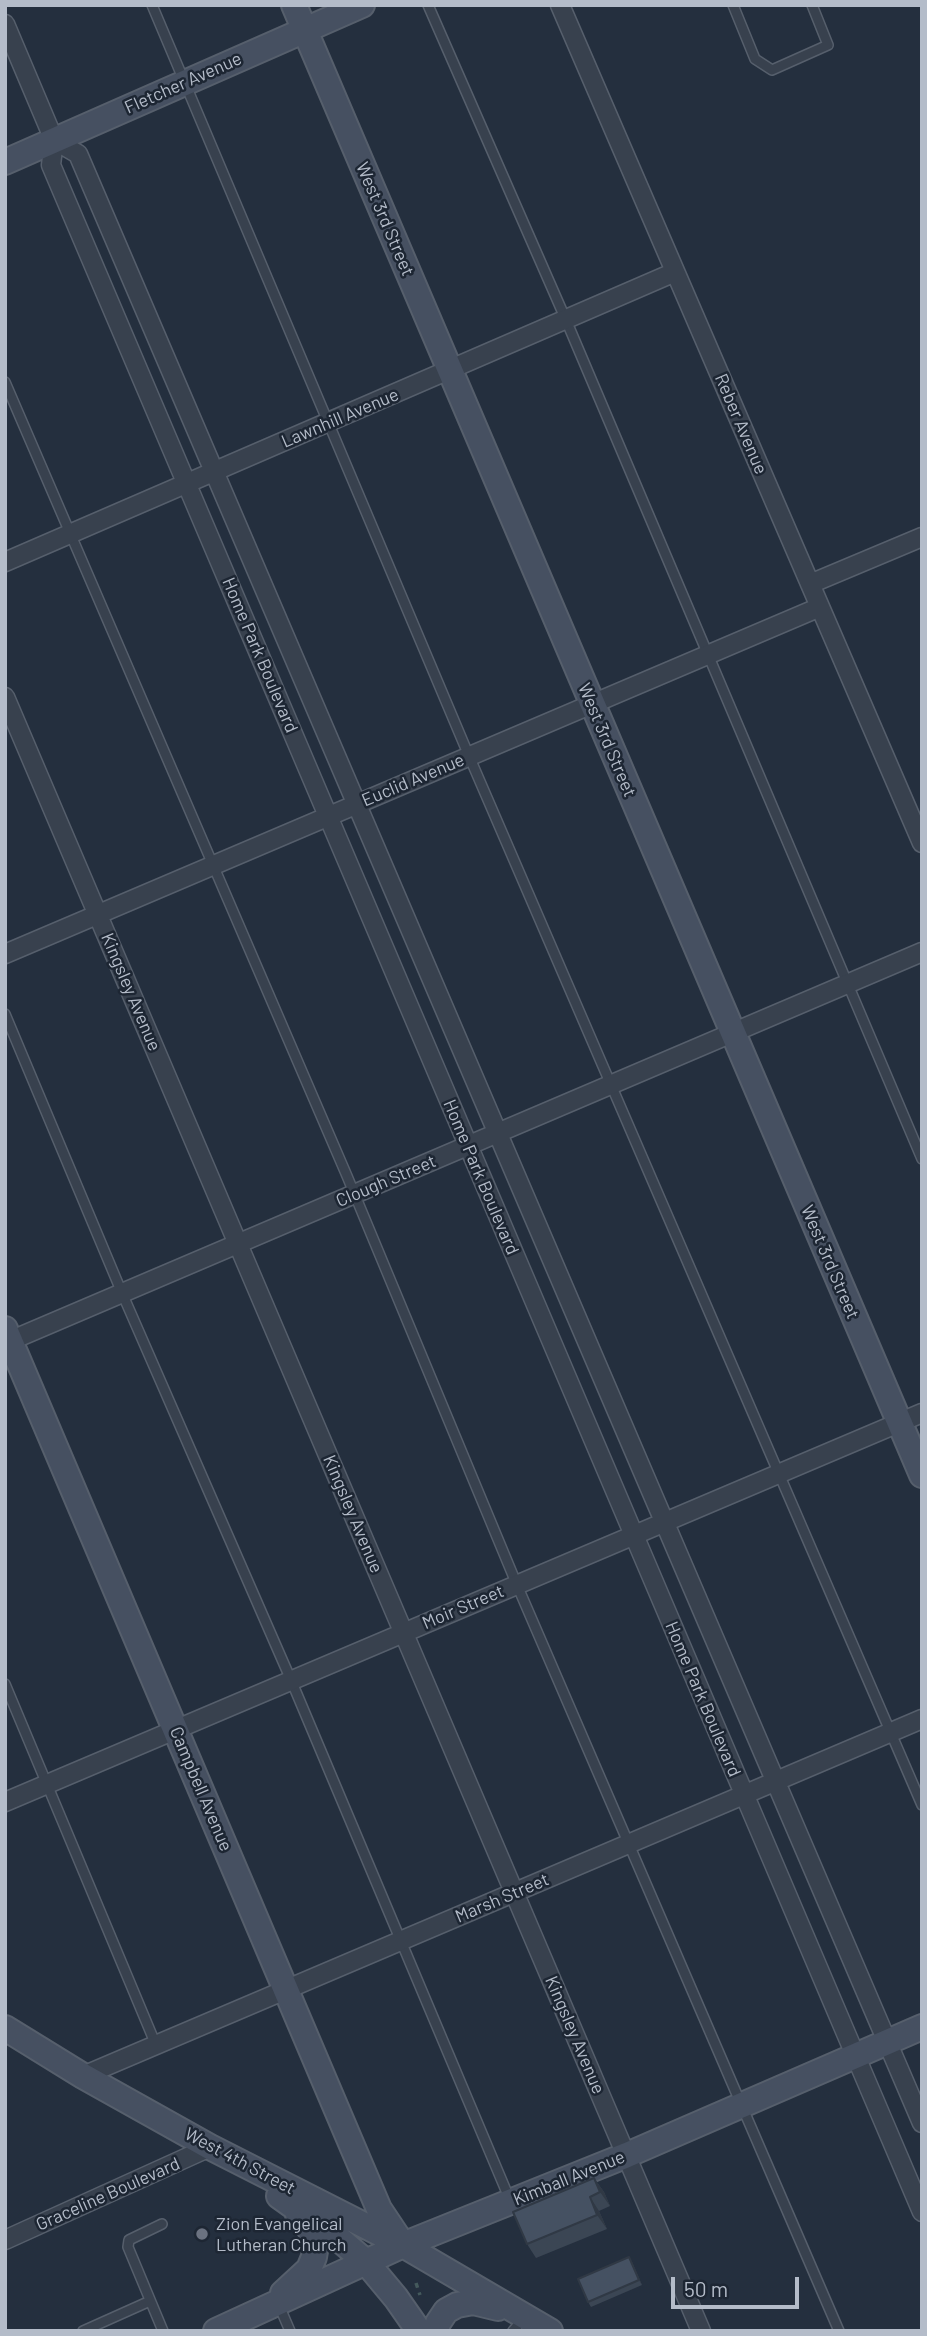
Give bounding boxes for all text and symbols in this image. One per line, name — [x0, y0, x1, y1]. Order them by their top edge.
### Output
street label: Fletcher Avenue — [121, 48, 245, 118]
street label: West 3rd Street — [351, 159, 419, 279]
street label: Reber Avenue — [710, 370, 772, 478]
street label: Lawnhill Avenue — [278, 384, 402, 452]
street label: Home Park Boulevard — [218, 574, 302, 736]
street label: West 3rd Street — [573, 680, 641, 800]
street label: Euclid Avenue — [358, 749, 468, 811]
street label: Kingsley Avenue — [96, 930, 166, 1054]
street label: Home Park Boulevard — [439, 1096, 523, 1258]
street label: Clough Street — [333, 1150, 439, 1212]
street label: West 3rd Street — [796, 1202, 864, 1322]
street label: Kingsley Avenue — [318, 1452, 388, 1576]
street label: Moir Street — [419, 1580, 507, 1634]
street label: Home Park Boulevard — [661, 1618, 745, 1780]
street label: Campbell Avenue — [165, 1723, 237, 1855]
street label: Marsh Street — [452, 1869, 552, 1927]
street label: Kingsley Avenue — [540, 1973, 610, 2097]
street label: West 4th Street — [181, 2123, 299, 2199]
street label: Kimball Avenue — [510, 2146, 628, 2210]
street label: Graceline Boulevard — [33, 2153, 183, 2235]
place label: Zion Evangelical Lutheran Church — [216, 2213, 346, 2256]
marker: Zion Evangelical Lutheran Church — [194, 2226, 210, 2242]
scale bar — [675, 2262, 803, 2306]
text: 50 m — [684, 2276, 728, 2301]

